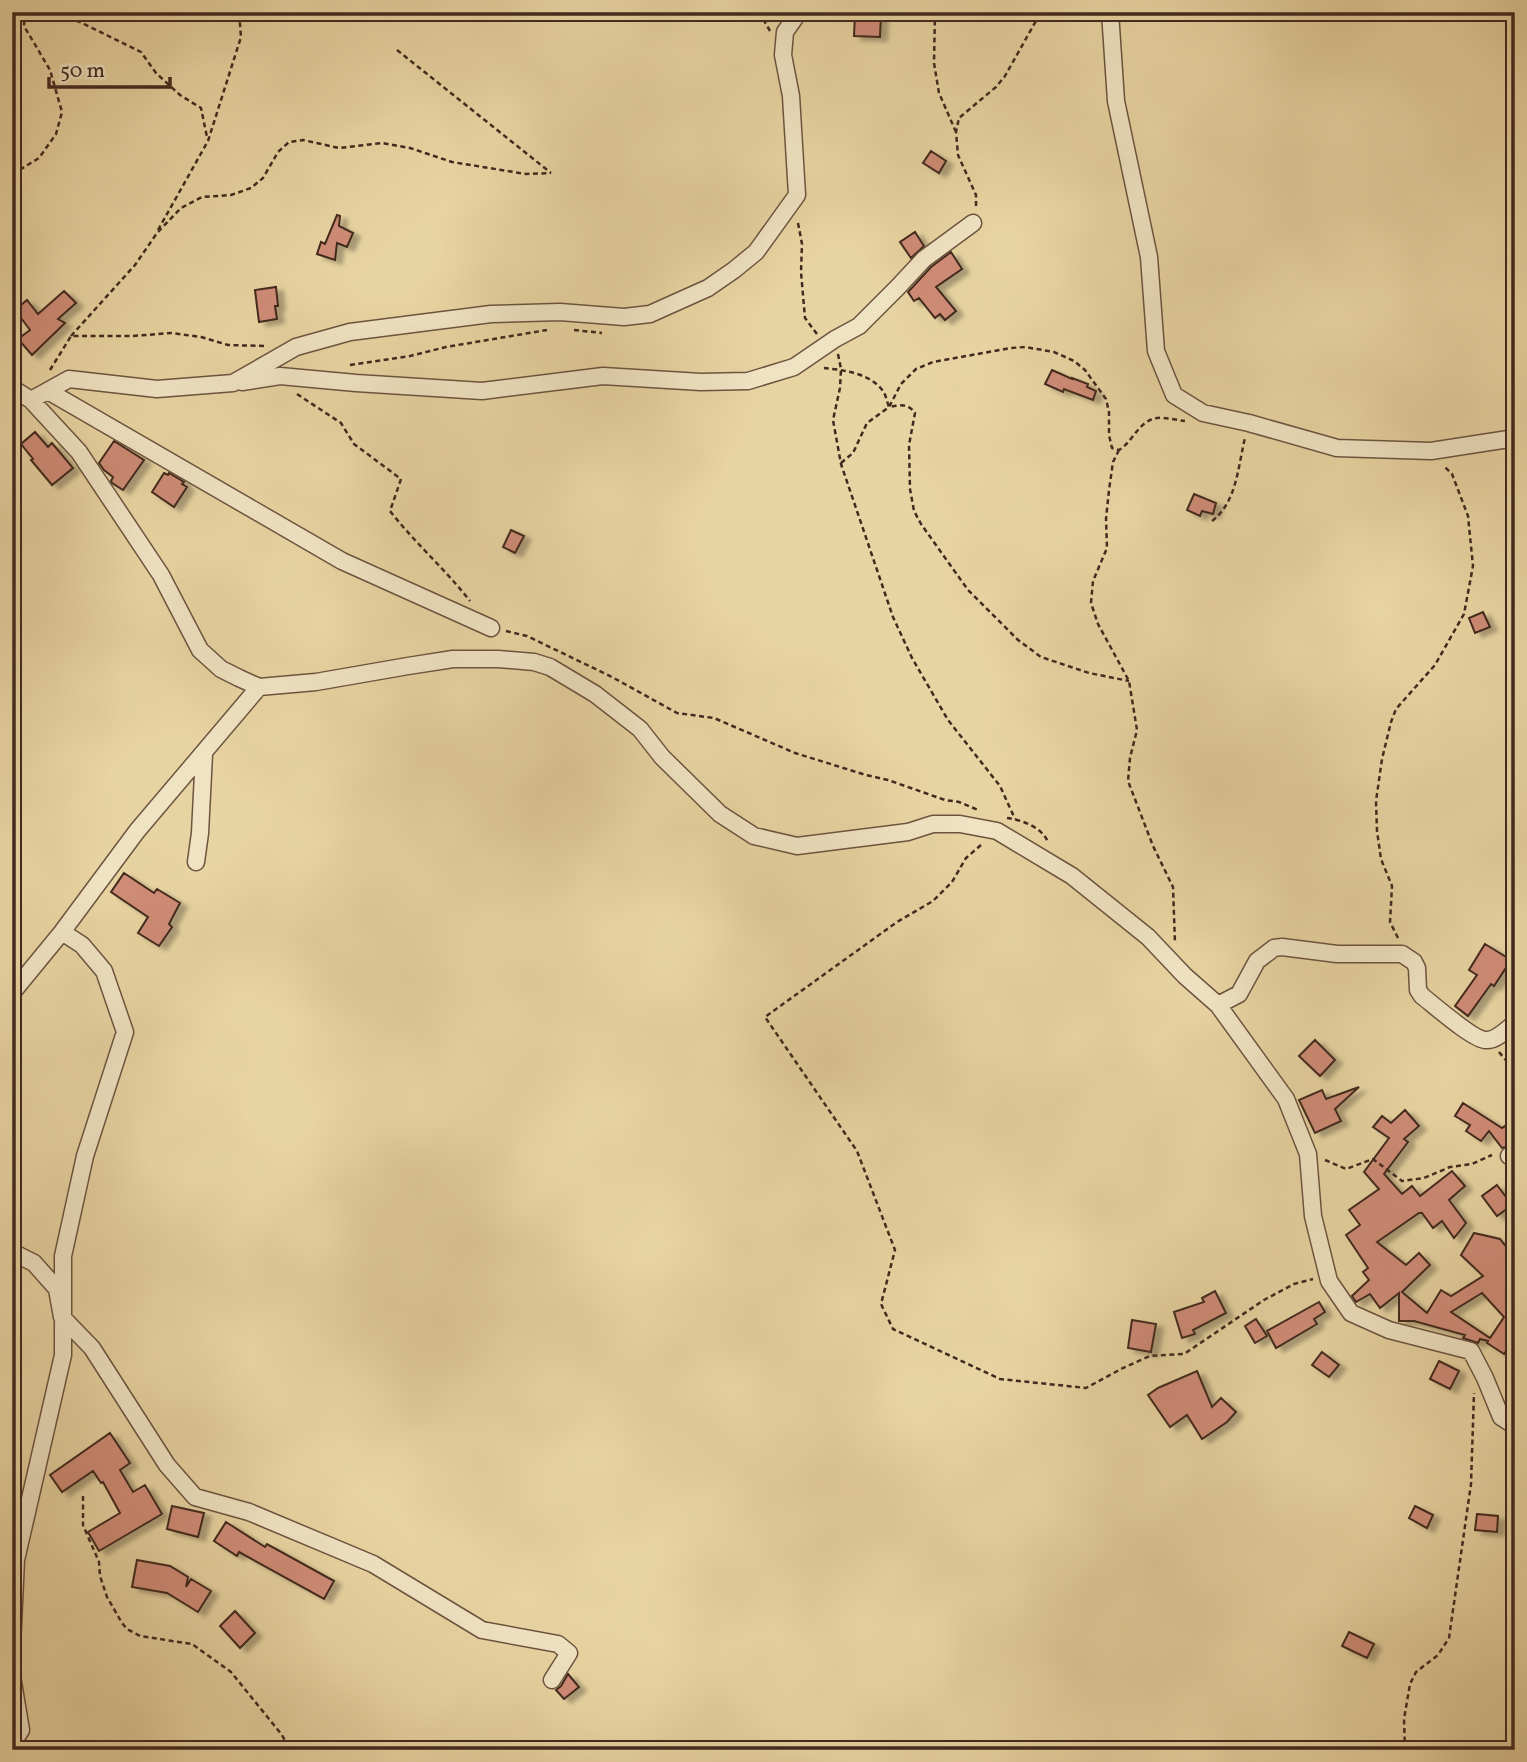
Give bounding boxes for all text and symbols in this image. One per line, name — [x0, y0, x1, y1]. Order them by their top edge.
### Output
scale bar — [49, 46, 170, 90]
text: 50 m — [60, 57, 105, 86]

